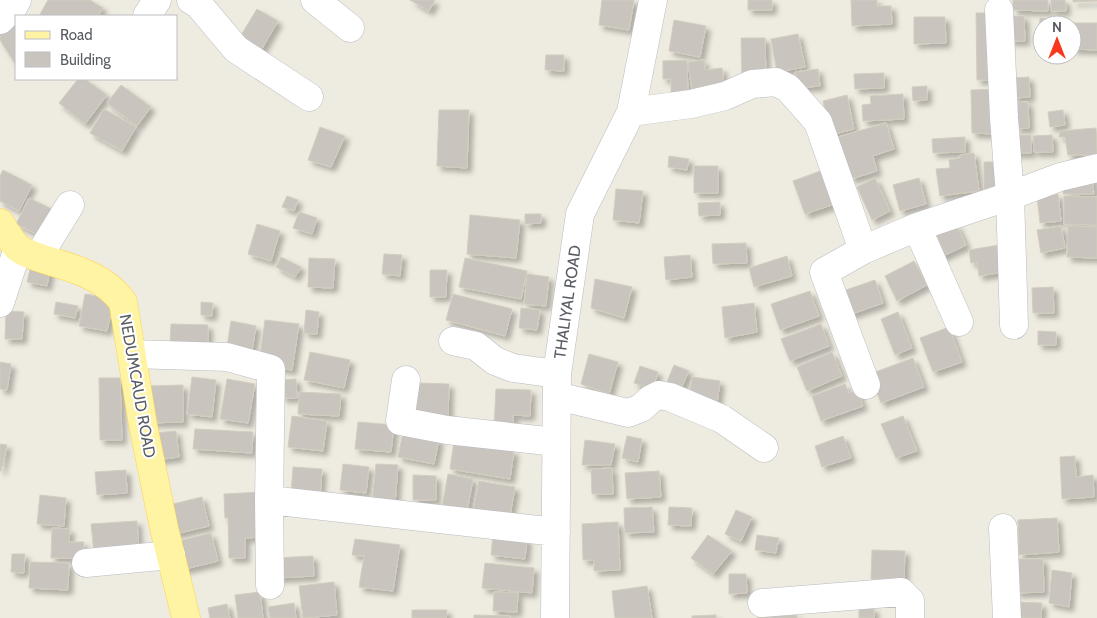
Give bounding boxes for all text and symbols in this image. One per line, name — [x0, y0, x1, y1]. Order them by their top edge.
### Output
legend — [15, 15, 178, 80]
north arrow — [1032, 15, 1082, 65]
text: N — [1052, 18, 1062, 36]
text: Road — [60, 26, 93, 44]
text: Building — [60, 51, 111, 69]
street label: THALIYAL ROAD — [550, 244, 585, 360]
street label: NEDUMCAUD ROAD — [116, 313, 160, 459]

